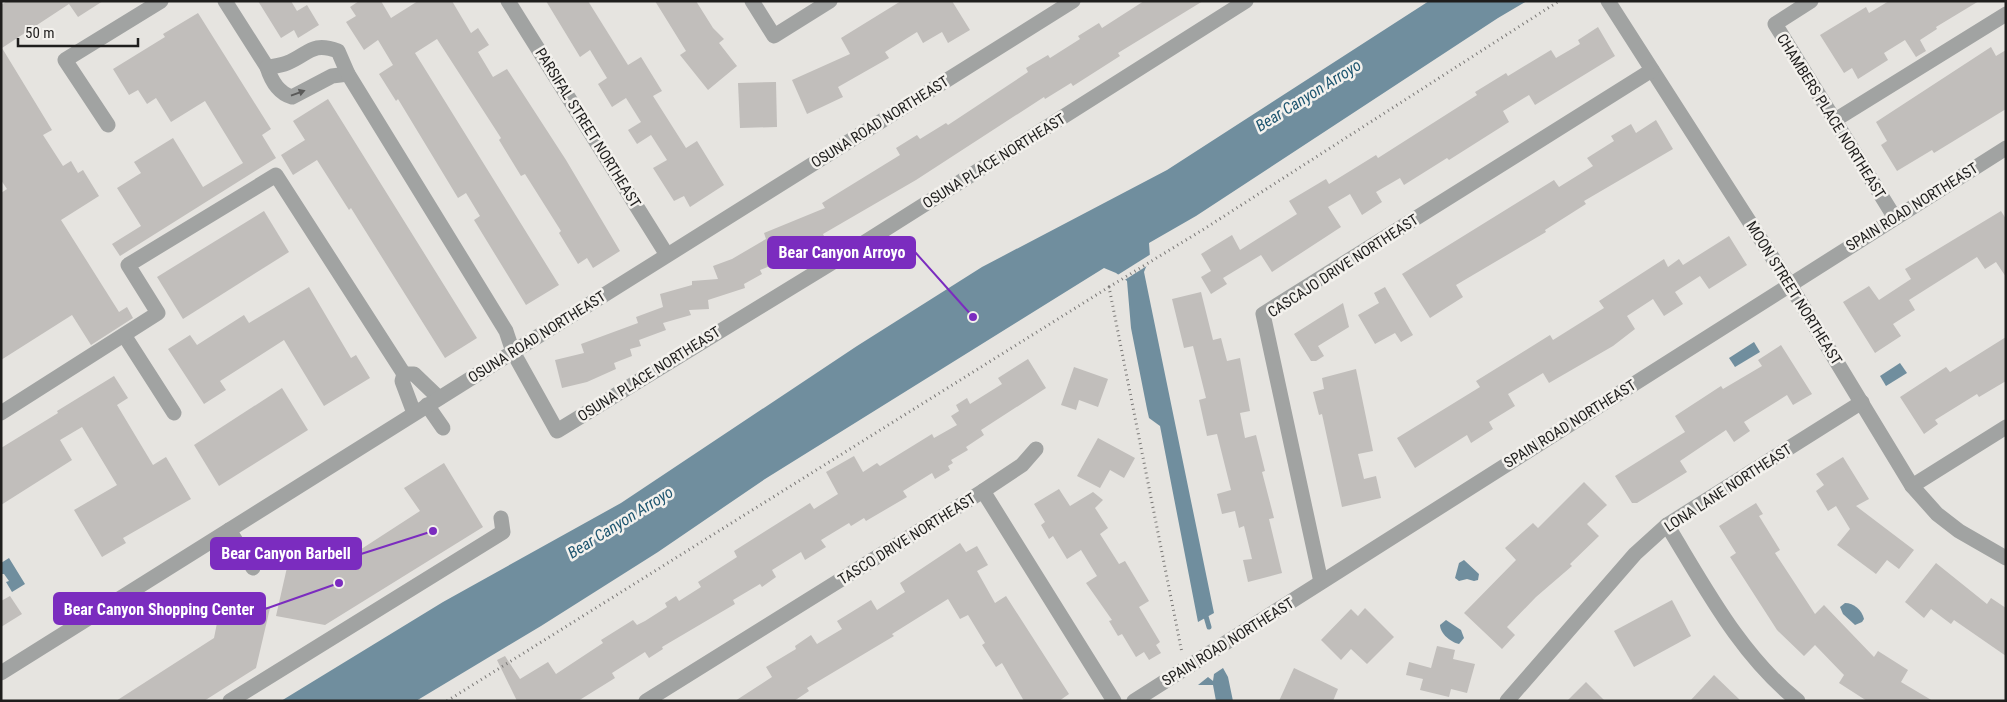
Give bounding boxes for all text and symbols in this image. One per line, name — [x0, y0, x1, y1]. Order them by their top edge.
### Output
scale bar — [18, 15, 138, 47]
text: 50 m — [25, 24, 55, 42]
street label: CHAMBERS PLACE NORTHEAST — [1773, 30, 1889, 202]
street label: PARSIFAL STREET NORTHEAST — [531, 45, 645, 211]
water label: Bear Canyon Arroyo — [1252, 55, 1365, 135]
street label: OSUNA ROAD NORTHEAST — [808, 72, 952, 172]
one-way arrow — [291, 89, 306, 97]
street label: OSUNA PLACE NORTHEAST — [919, 110, 1069, 212]
street label: SPAIN ROAD NORTHEAST — [1843, 159, 1981, 255]
street label: CASCAJO DRIVE NORTHEAST — [1264, 210, 1422, 321]
street label: MOON STREET NORTHEAST — [1742, 218, 1846, 368]
callout: Bear Canyon Arroyo — [768, 237, 915, 268]
text: Bear Canyon Arroyo — [779, 243, 905, 262]
street label: OSUNA ROAD NORTHEAST — [465, 287, 609, 387]
street label: OSUNA PLACE NORTHEAST — [574, 323, 724, 425]
street label: SPAIN ROAD NORTHEAST — [1501, 376, 1639, 472]
street label: LONA LANE NORTHEAST — [1661, 440, 1795, 536]
water label: Bear Canyon Arroyo — [564, 482, 677, 562]
street label: TASCO DRIVE NORTHEAST — [835, 489, 979, 589]
callout: Bear Canyon Barbell — [211, 538, 361, 569]
text: Bear Canyon Barbell — [221, 544, 351, 563]
callout: Bear Canyon Shopping Center — [54, 593, 265, 624]
street label: SPAIN ROAD NORTHEAST — [1159, 594, 1297, 690]
text: Bear Canyon Shopping Center — [64, 600, 254, 619]

